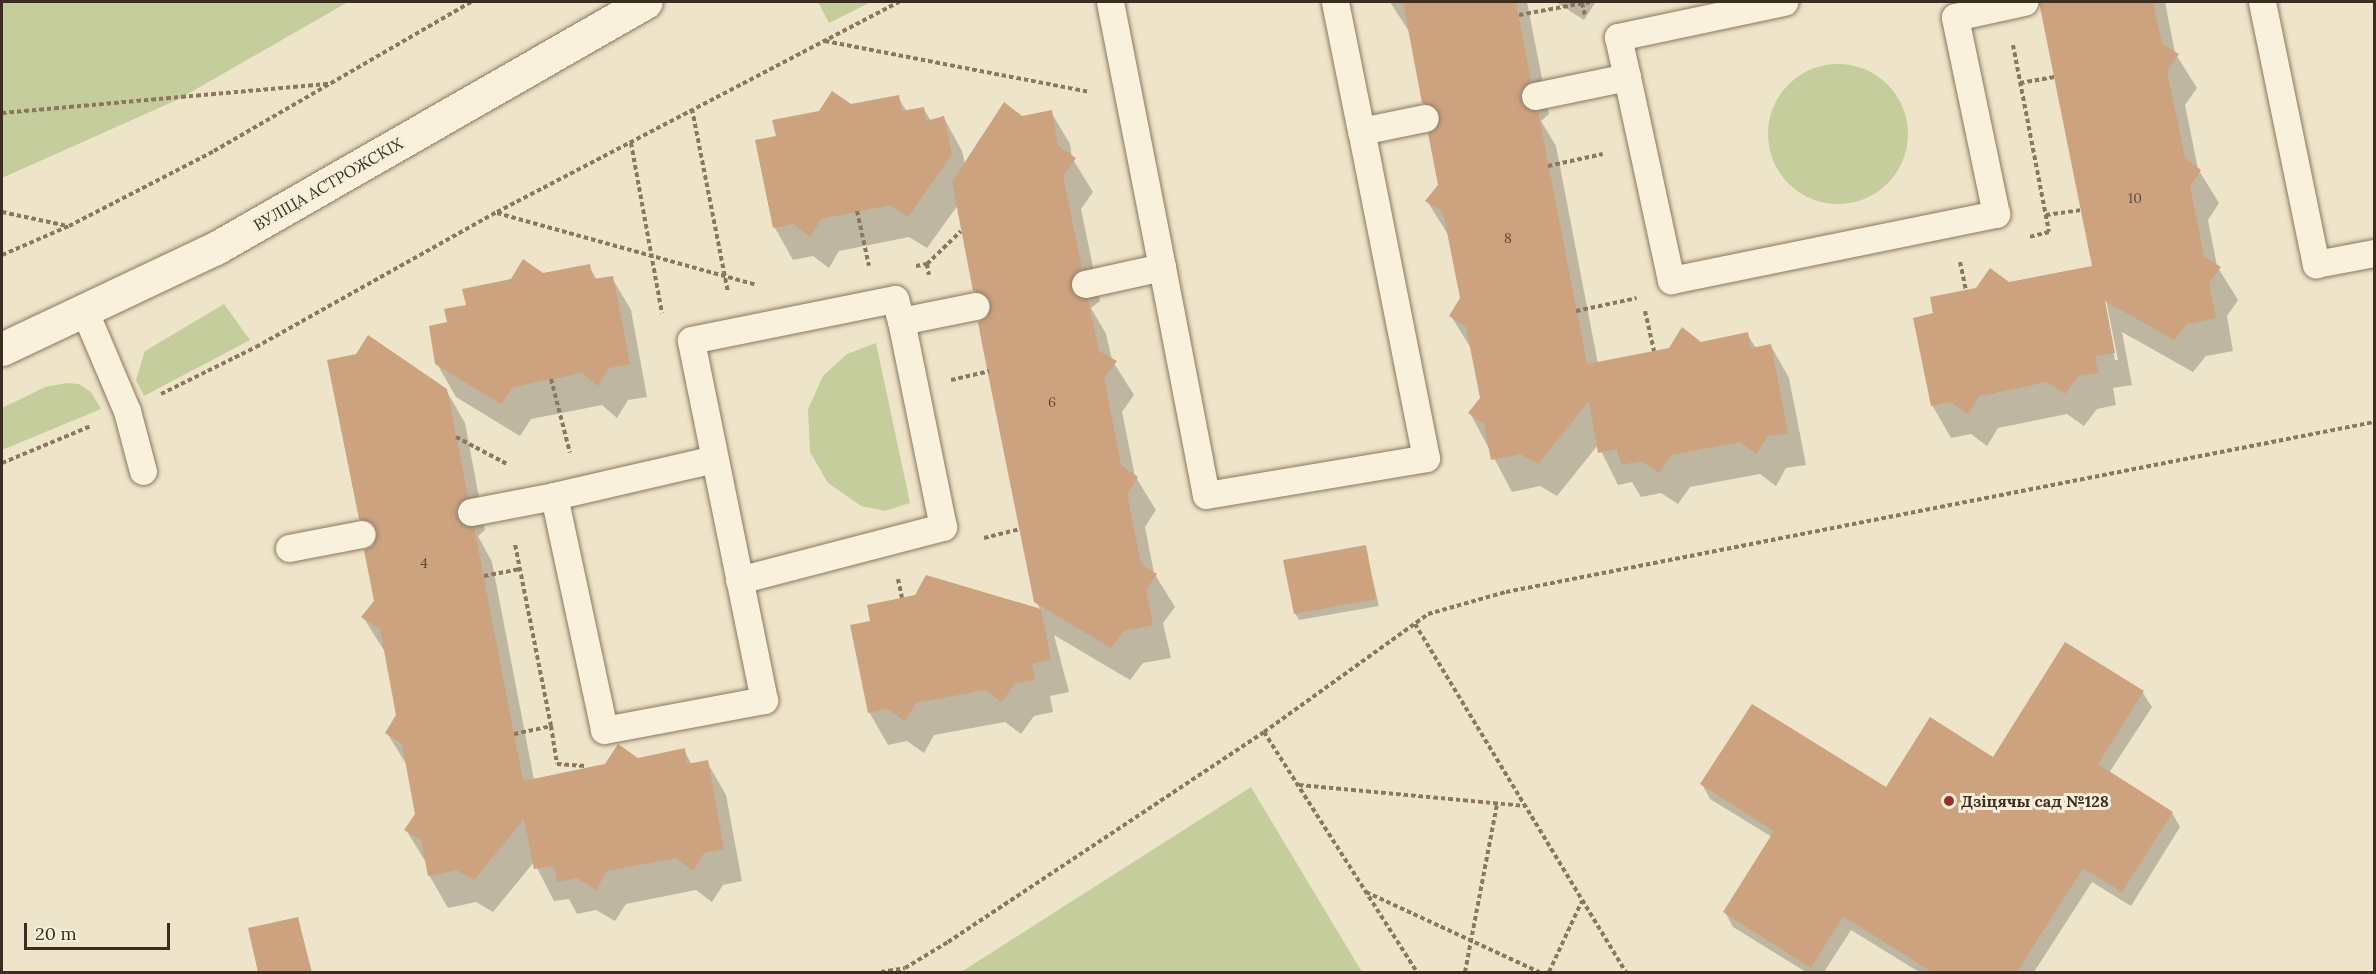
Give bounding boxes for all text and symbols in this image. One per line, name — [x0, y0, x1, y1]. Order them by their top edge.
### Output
street label: ВУЛІЦА АСТРОЖСКІХ — [250, 133, 406, 235]
house number: 10 — [2128, 190, 2142, 206]
house number: 8 — [1504, 230, 1512, 246]
house number: 6 — [1048, 394, 1056, 410]
house number: 4 — [420, 555, 428, 571]
place label: Дзіцячы сад №128 — [1961, 791, 2109, 811]
marker: Дзіцячы сад №128 — [1942, 794, 1956, 808]
scale bar — [27, 911, 172, 949]
text: 20 m — [35, 922, 77, 945]

